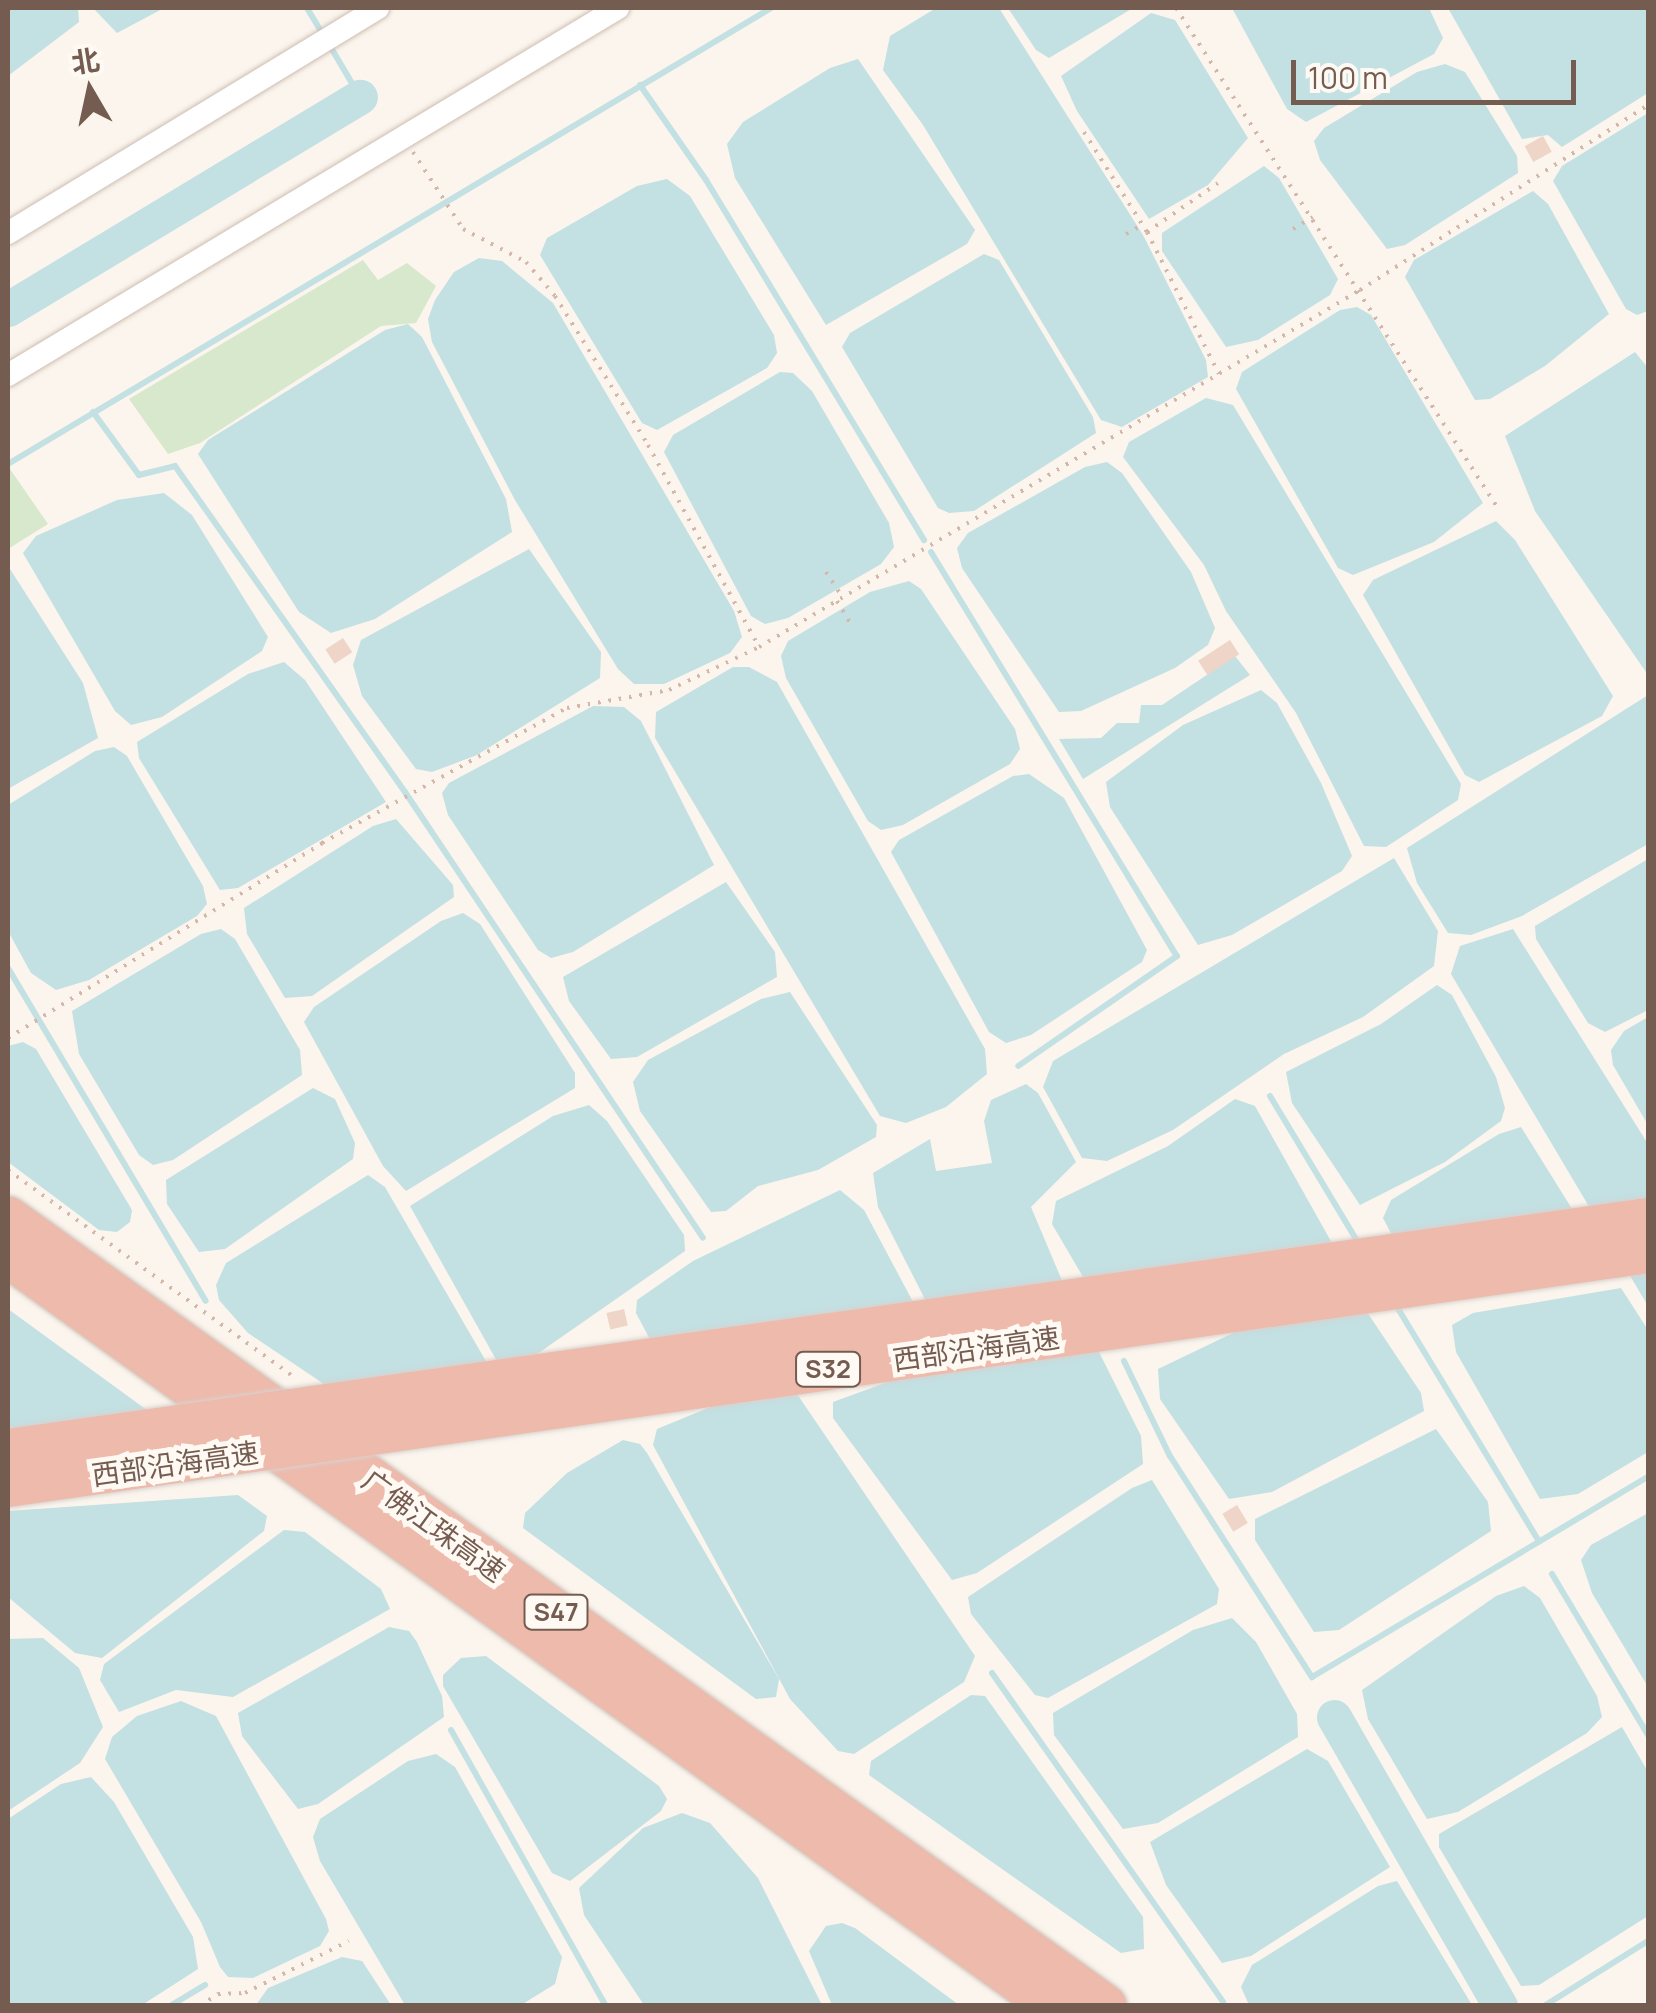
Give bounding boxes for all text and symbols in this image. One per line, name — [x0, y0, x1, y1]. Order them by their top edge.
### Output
text: 北 — [68, 39, 102, 81]
north arrow — [40, 40, 140, 140]
scale bar — [1296, 40, 1581, 102]
text: 100 m — [1308, 57, 1388, 98]
street label: 西部沿海高速 — [890, 1320, 1062, 1376]
road number: S32 — [793, 1349, 863, 1389]
street label: 西部沿海高速 — [89, 1435, 261, 1491]
street label: 广佛江珠高速 — [356, 1462, 512, 1588]
road number: S47 — [524, 1592, 588, 1632]

